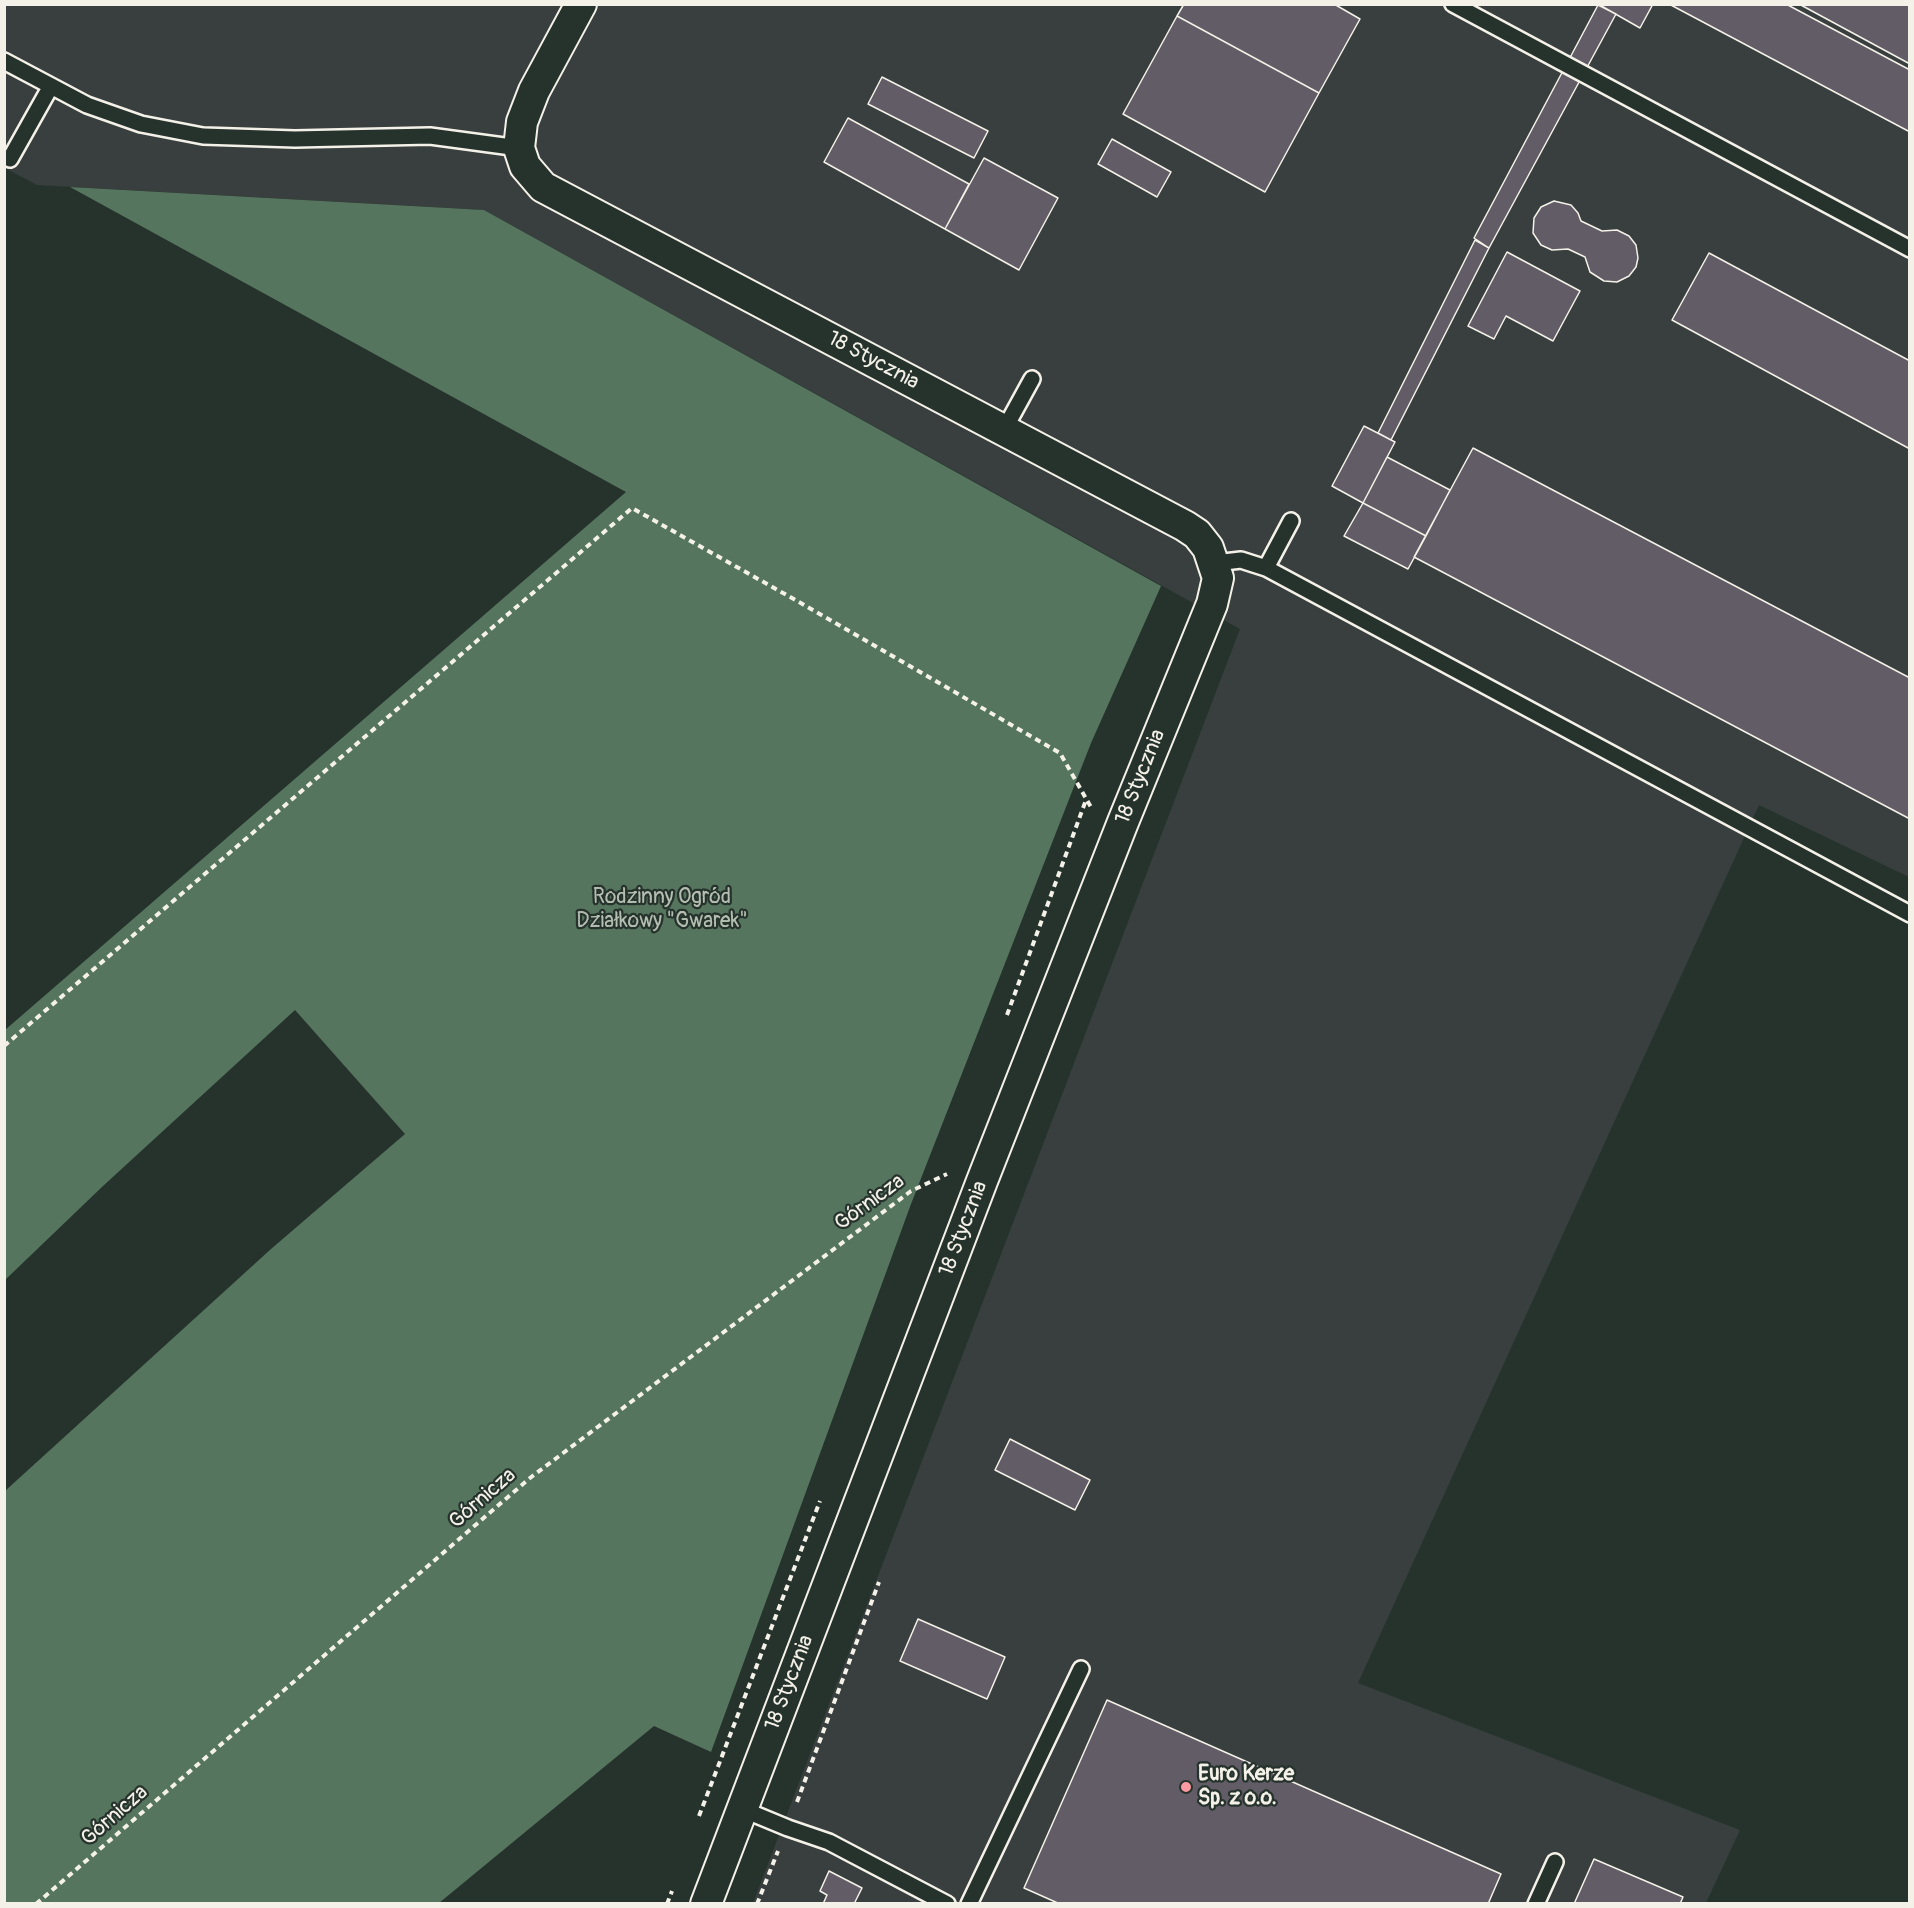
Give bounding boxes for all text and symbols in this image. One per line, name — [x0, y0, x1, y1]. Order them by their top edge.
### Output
street label: 18 Stycznia — [823, 326, 923, 396]
street label: 18 Stycznia — [1111, 726, 1171, 828]
park label: Rodzinny Ogród Działkowy "Gwarek" — [576, 885, 748, 935]
street label: Górnicza — [830, 1169, 910, 1237]
street label: 18 Stycznia — [934, 1178, 994, 1280]
street label: Górnicza — [445, 1463, 521, 1535]
street label: 18 Stycznia — [760, 1632, 820, 1734]
place label: Euro Kerze Sp. z o.o. — [1198, 1762, 1294, 1812]
street label: Górnicza — [77, 1780, 153, 1852]
marker: Euro Kerze Sp. z o.o. — [1179, 1780, 1193, 1794]

